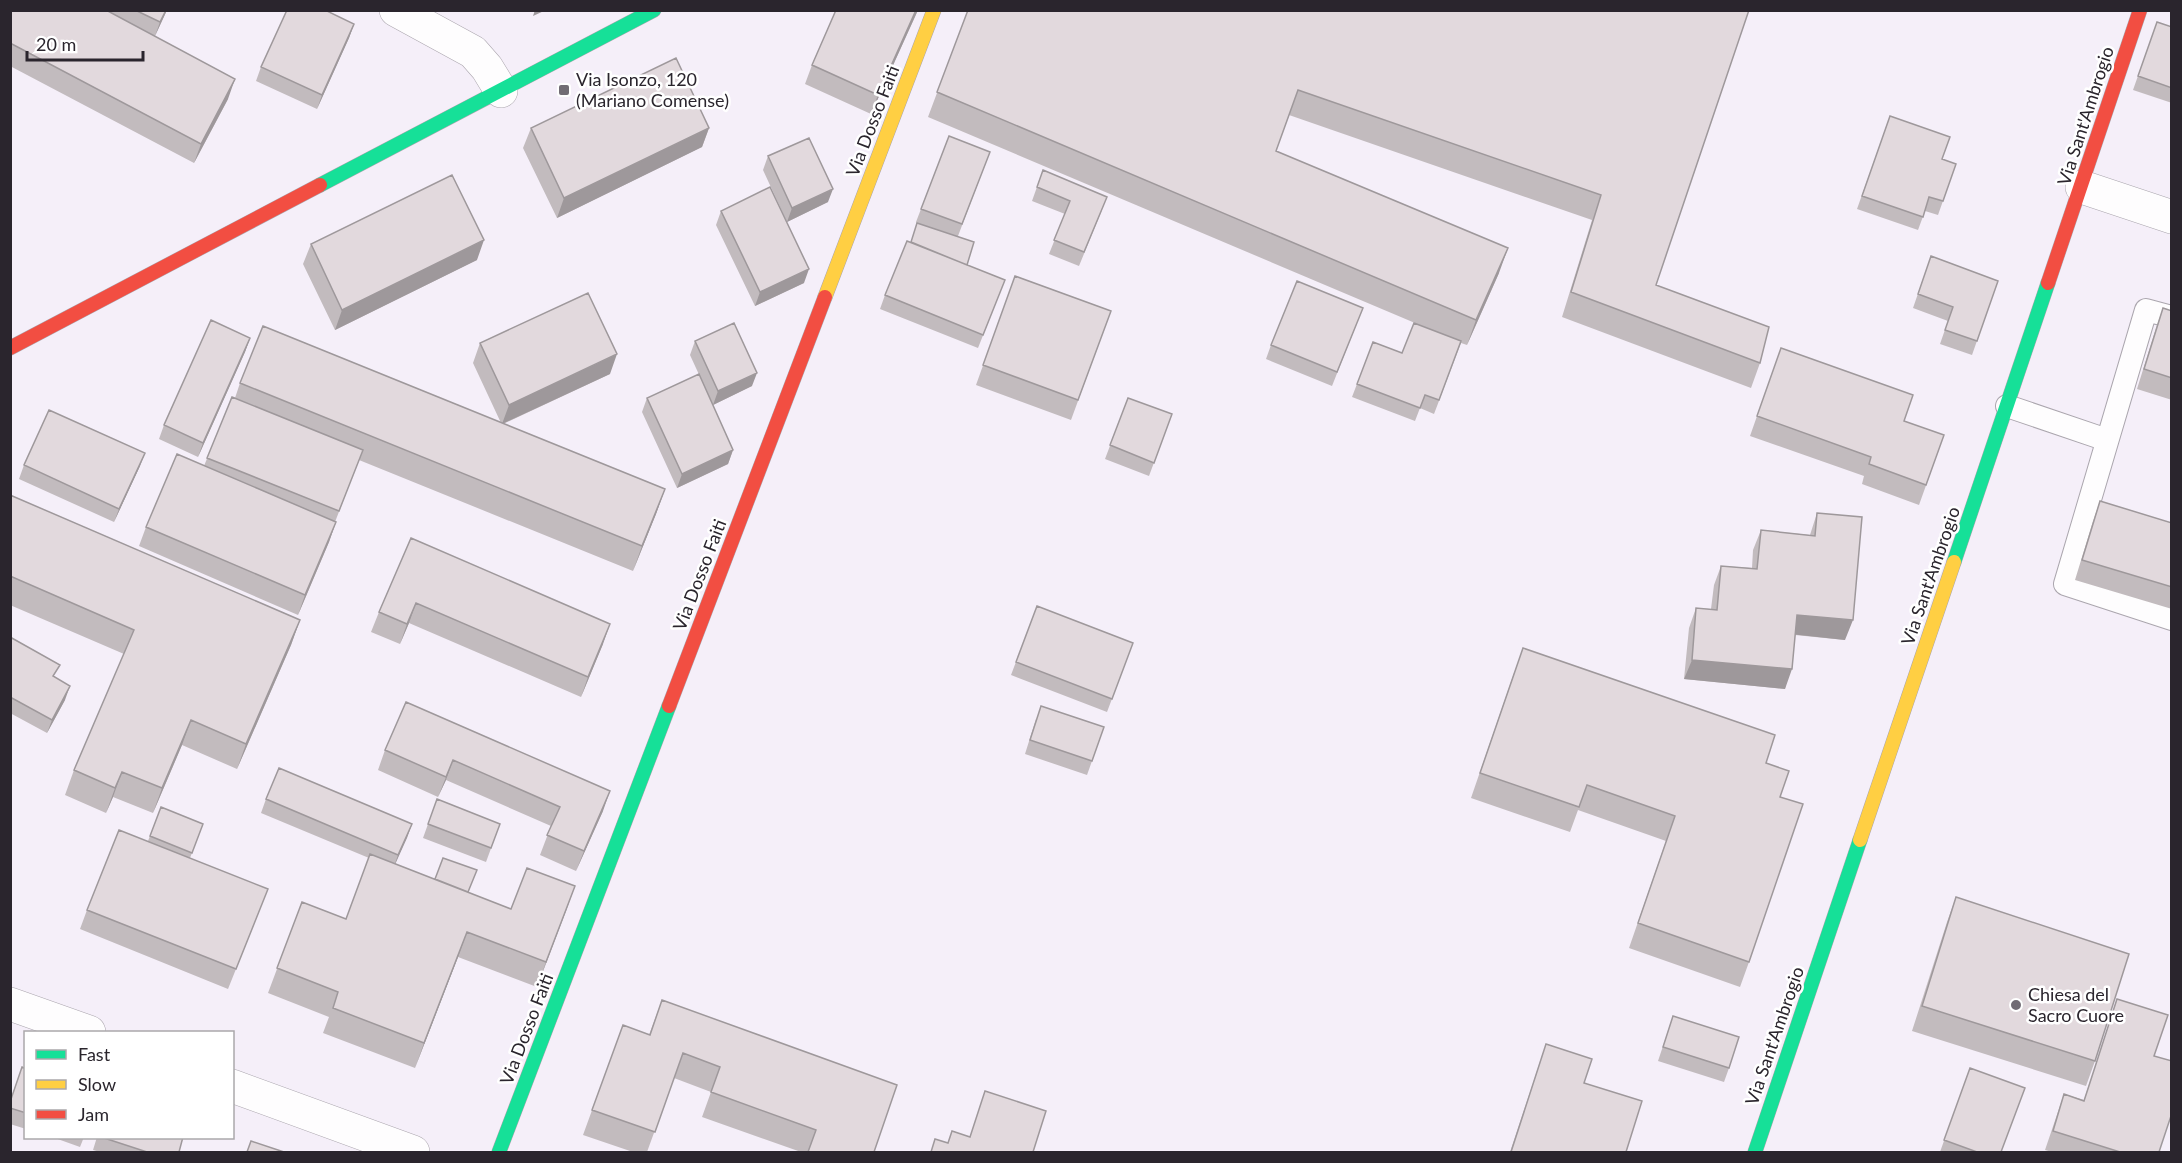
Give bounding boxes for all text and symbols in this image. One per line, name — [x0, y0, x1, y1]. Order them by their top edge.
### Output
scale bar — [27, 24, 142, 62]
text: 20 m — [36, 33, 76, 55]
street label: Via Sant'Ambrogio — [2052, 43, 2118, 188]
street label: Via Dosso Faiti — [841, 62, 903, 179]
place label: Via Isonzo, 120 (Mariano Comense) — [576, 68, 729, 111]
marker: Via Isonzo, 120 (Mariano Comense) — [557, 83, 571, 97]
street label: Via Sant'Ambrogio — [1896, 504, 1964, 648]
street label: Via Dosso Faiti — [668, 516, 730, 633]
street label: Via Sant'Ambrogio — [1740, 964, 1808, 1108]
street label: Via Dosso Faiti — [495, 970, 557, 1087]
place label: Chiesa del Sacro Cuore — [2028, 983, 2124, 1026]
marker: Chiesa del Sacro Cuore — [2009, 998, 2023, 1012]
legend — [24, 1031, 234, 1139]
text: Fast — [78, 1043, 111, 1065]
text: Slow — [78, 1073, 116, 1095]
text: Jam — [78, 1103, 109, 1125]

